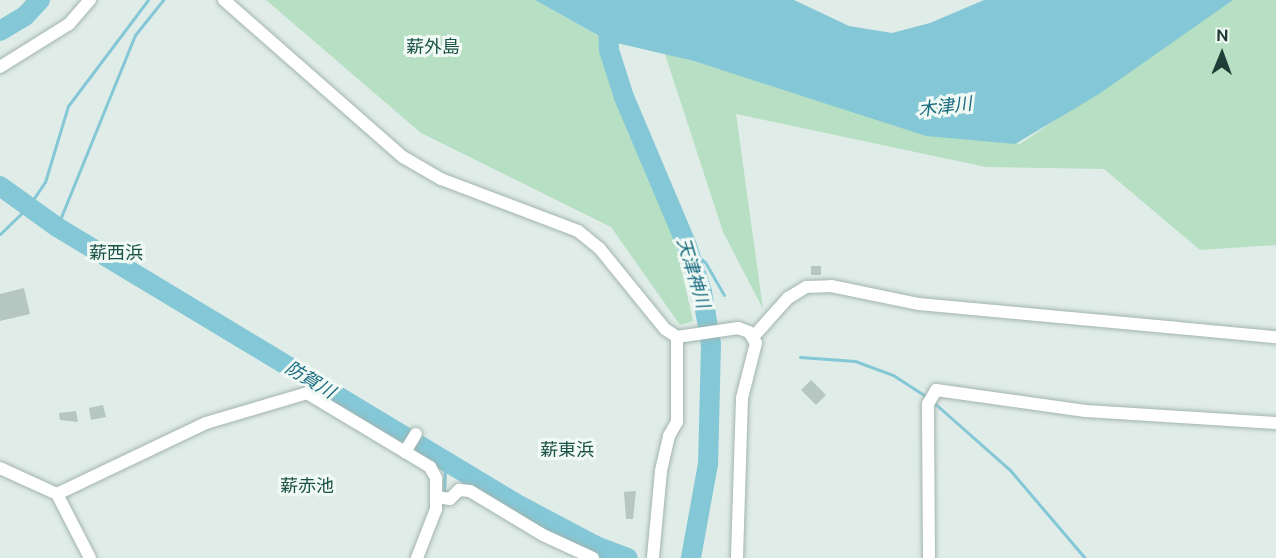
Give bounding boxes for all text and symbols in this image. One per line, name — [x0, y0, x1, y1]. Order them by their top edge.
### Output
north arrow — [1192, 24, 1252, 84]
text: N — [1216, 26, 1229, 45]
district label: 薪外島 — [406, 36, 460, 58]
water label: 木津川 — [917, 93, 973, 121]
water label: 天津神川 — [672, 235, 714, 311]
district label: 薪西浜 — [89, 242, 143, 264]
water label: 防賀川 — [281, 357, 339, 403]
district label: 薪東浜 — [540, 439, 594, 461]
district label: 薪赤池 — [280, 475, 334, 497]

